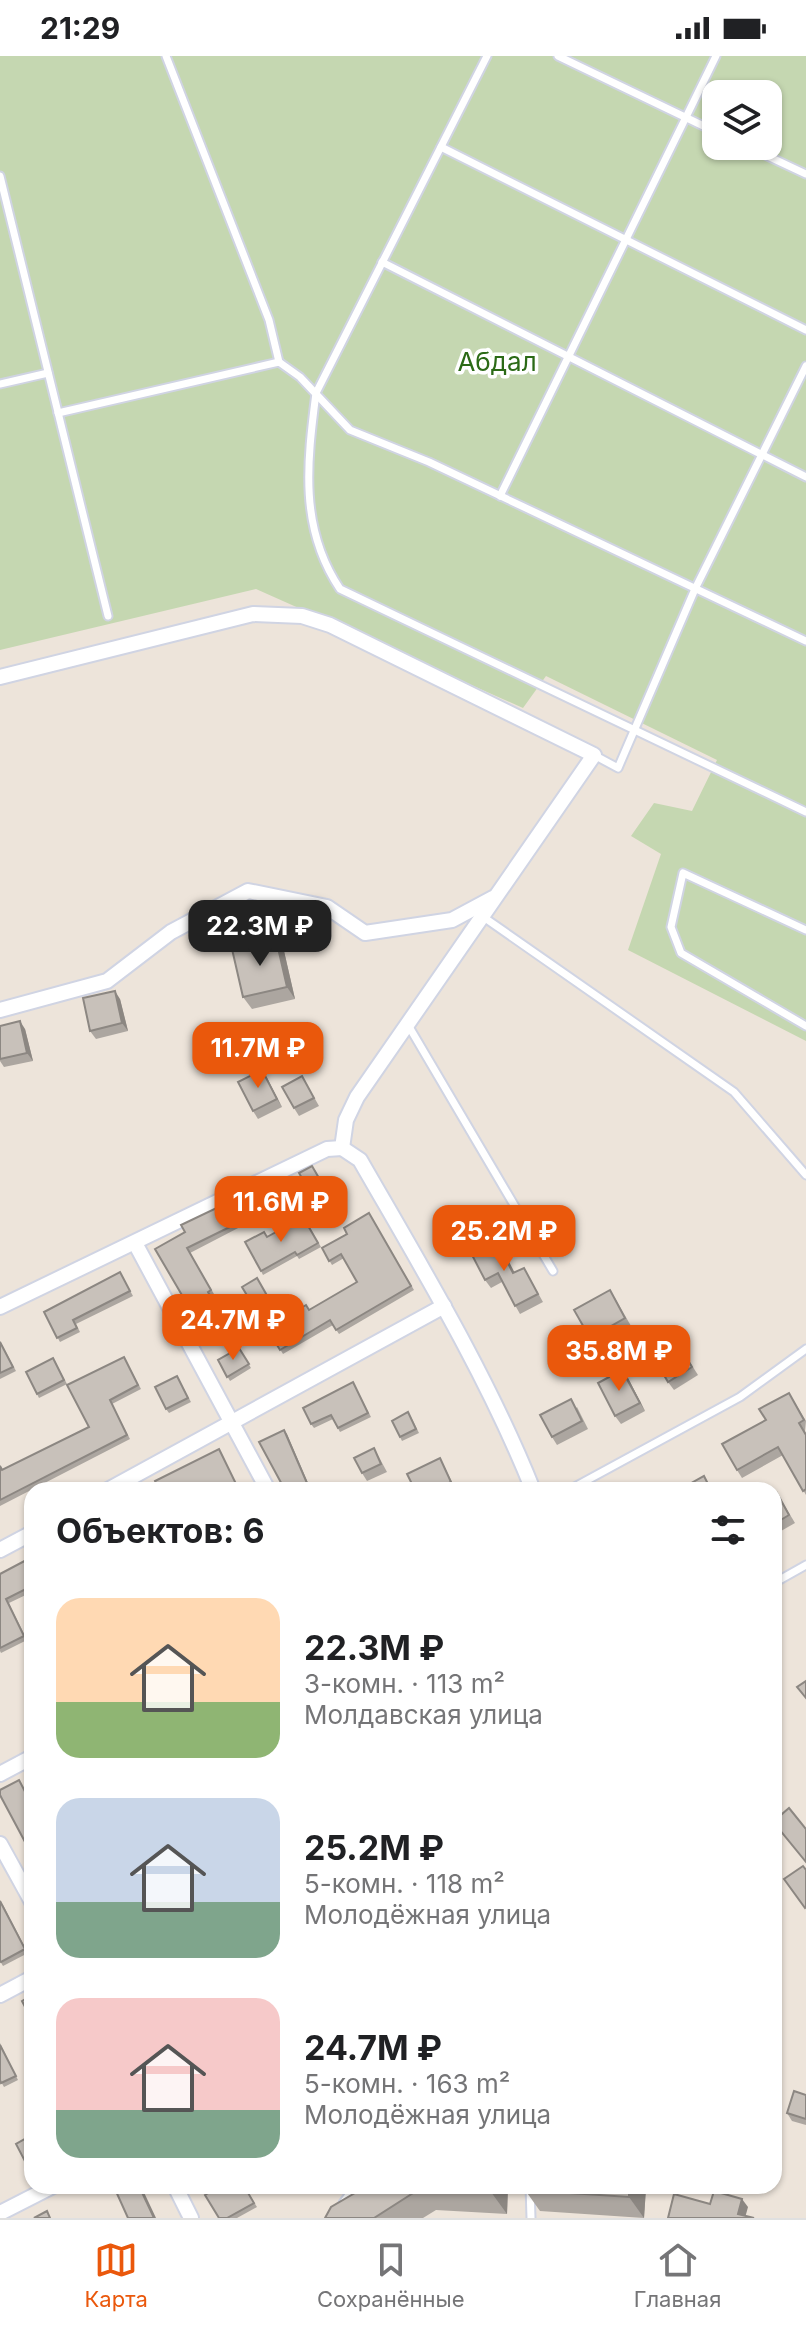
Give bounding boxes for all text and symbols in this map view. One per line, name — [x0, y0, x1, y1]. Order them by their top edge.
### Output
text: 21:29 — [40, 10, 120, 46]
map controls — [702, 80, 782, 160]
button: layers — [702, 80, 782, 160]
park label: Абдал — [457, 346, 537, 377]
pin: 22.3M ₽ — [186, 900, 334, 968]
text: 22.3M ₽ — [206, 910, 314, 941]
pin: 11.7M ₽ — [184, 1022, 332, 1090]
text: 11.7M ₽ — [210, 1032, 306, 1063]
pin: 11.6M ₽ — [207, 1176, 355, 1244]
text: 11.6M ₽ — [233, 1186, 329, 1217]
pin: 25.2M ₽ — [430, 1205, 578, 1273]
text: 25.2M ₽ — [450, 1215, 558, 1246]
pin: 24.7M ₽ — [159, 1294, 307, 1362]
text: 24.7M ₽ — [180, 1304, 286, 1335]
pin: 35.8M ₽ — [545, 1325, 693, 1393]
text: 35.8M ₽ — [565, 1335, 673, 1366]
icon: filters — [706, 1508, 750, 1552]
text: Объектов: 6 — [56, 1510, 265, 1551]
text: 22.3M ₽ — [304, 1627, 444, 1668]
icon: home — [120, 1630, 216, 1726]
text: 3-комн. · 113 m² — [304, 1668, 505, 1699]
text: Молдавская улица — [304, 1699, 543, 1730]
text: 25.2M ₽ — [304, 1827, 444, 1868]
icon: home — [120, 1830, 216, 1926]
text: 5-комн. · 118 m² — [304, 1868, 505, 1899]
text: Молодёжная улица — [304, 1899, 551, 1930]
text: 24.7M ₽ — [304, 2027, 442, 2068]
icon: home — [120, 2030, 216, 2126]
text: 5-комн. · 163 m² — [304, 2068, 510, 2099]
text: Молодёжная улица — [304, 2099, 551, 2130]
tab: Карта — [85, 2238, 148, 2312]
tab: Сохранённые — [317, 2238, 465, 2312]
tab: Главная — [634, 2238, 721, 2312]

